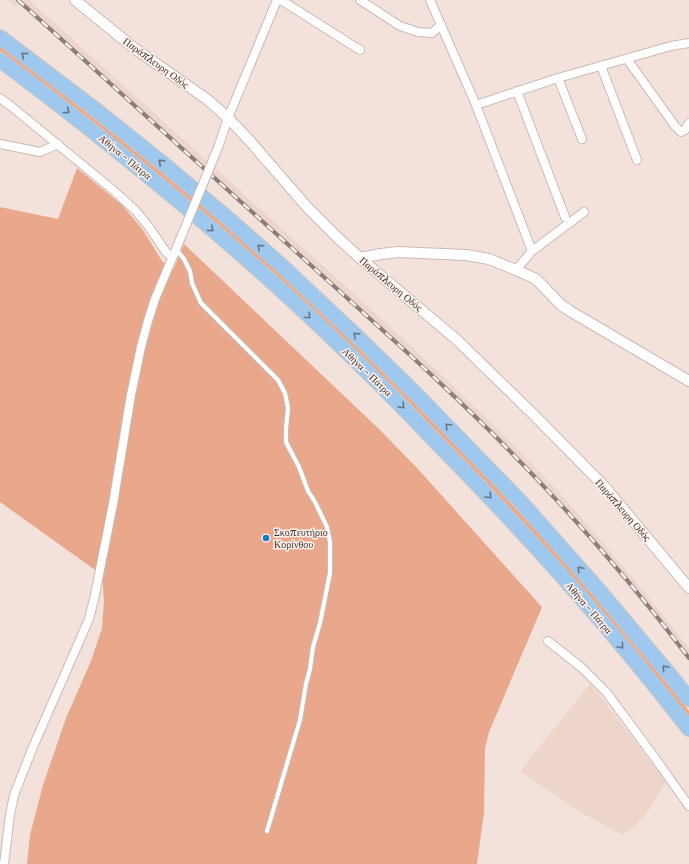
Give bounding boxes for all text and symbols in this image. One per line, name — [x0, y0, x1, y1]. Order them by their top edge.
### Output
street label: Παράπλευρη Οδός — [121, 35, 191, 91]
one-way arrow — [21, 52, 28, 59]
one-way arrow — [63, 106, 70, 113]
street label: Αθήνα - Πάτρα — [96, 132, 155, 183]
one-way arrow — [158, 160, 166, 167]
one-way arrow — [207, 224, 214, 231]
one-way arrow — [257, 244, 265, 251]
street label: Παράπλευρη Οδός — [357, 254, 425, 314]
one-way arrow — [303, 311, 311, 318]
one-way arrow — [353, 332, 360, 339]
street label: Αθήνα - Πάτρα — [339, 345, 395, 400]
one-way arrow — [397, 401, 405, 409]
one-way arrow — [445, 423, 453, 431]
street label: Παράπλευρη Οδός — [592, 476, 654, 544]
one-way arrow — [484, 491, 492, 499]
place label: Σκοπευτήριο Κορίνθου — [274, 526, 328, 551]
marker: Σκοπευτήριο Κορίνθου — [261, 533, 271, 543]
one-way arrow — [578, 566, 585, 574]
street label: Αθήνα - Πάτρα — [563, 579, 615, 637]
one-way arrow — [617, 641, 624, 649]
one-way arrow — [662, 666, 669, 673]

